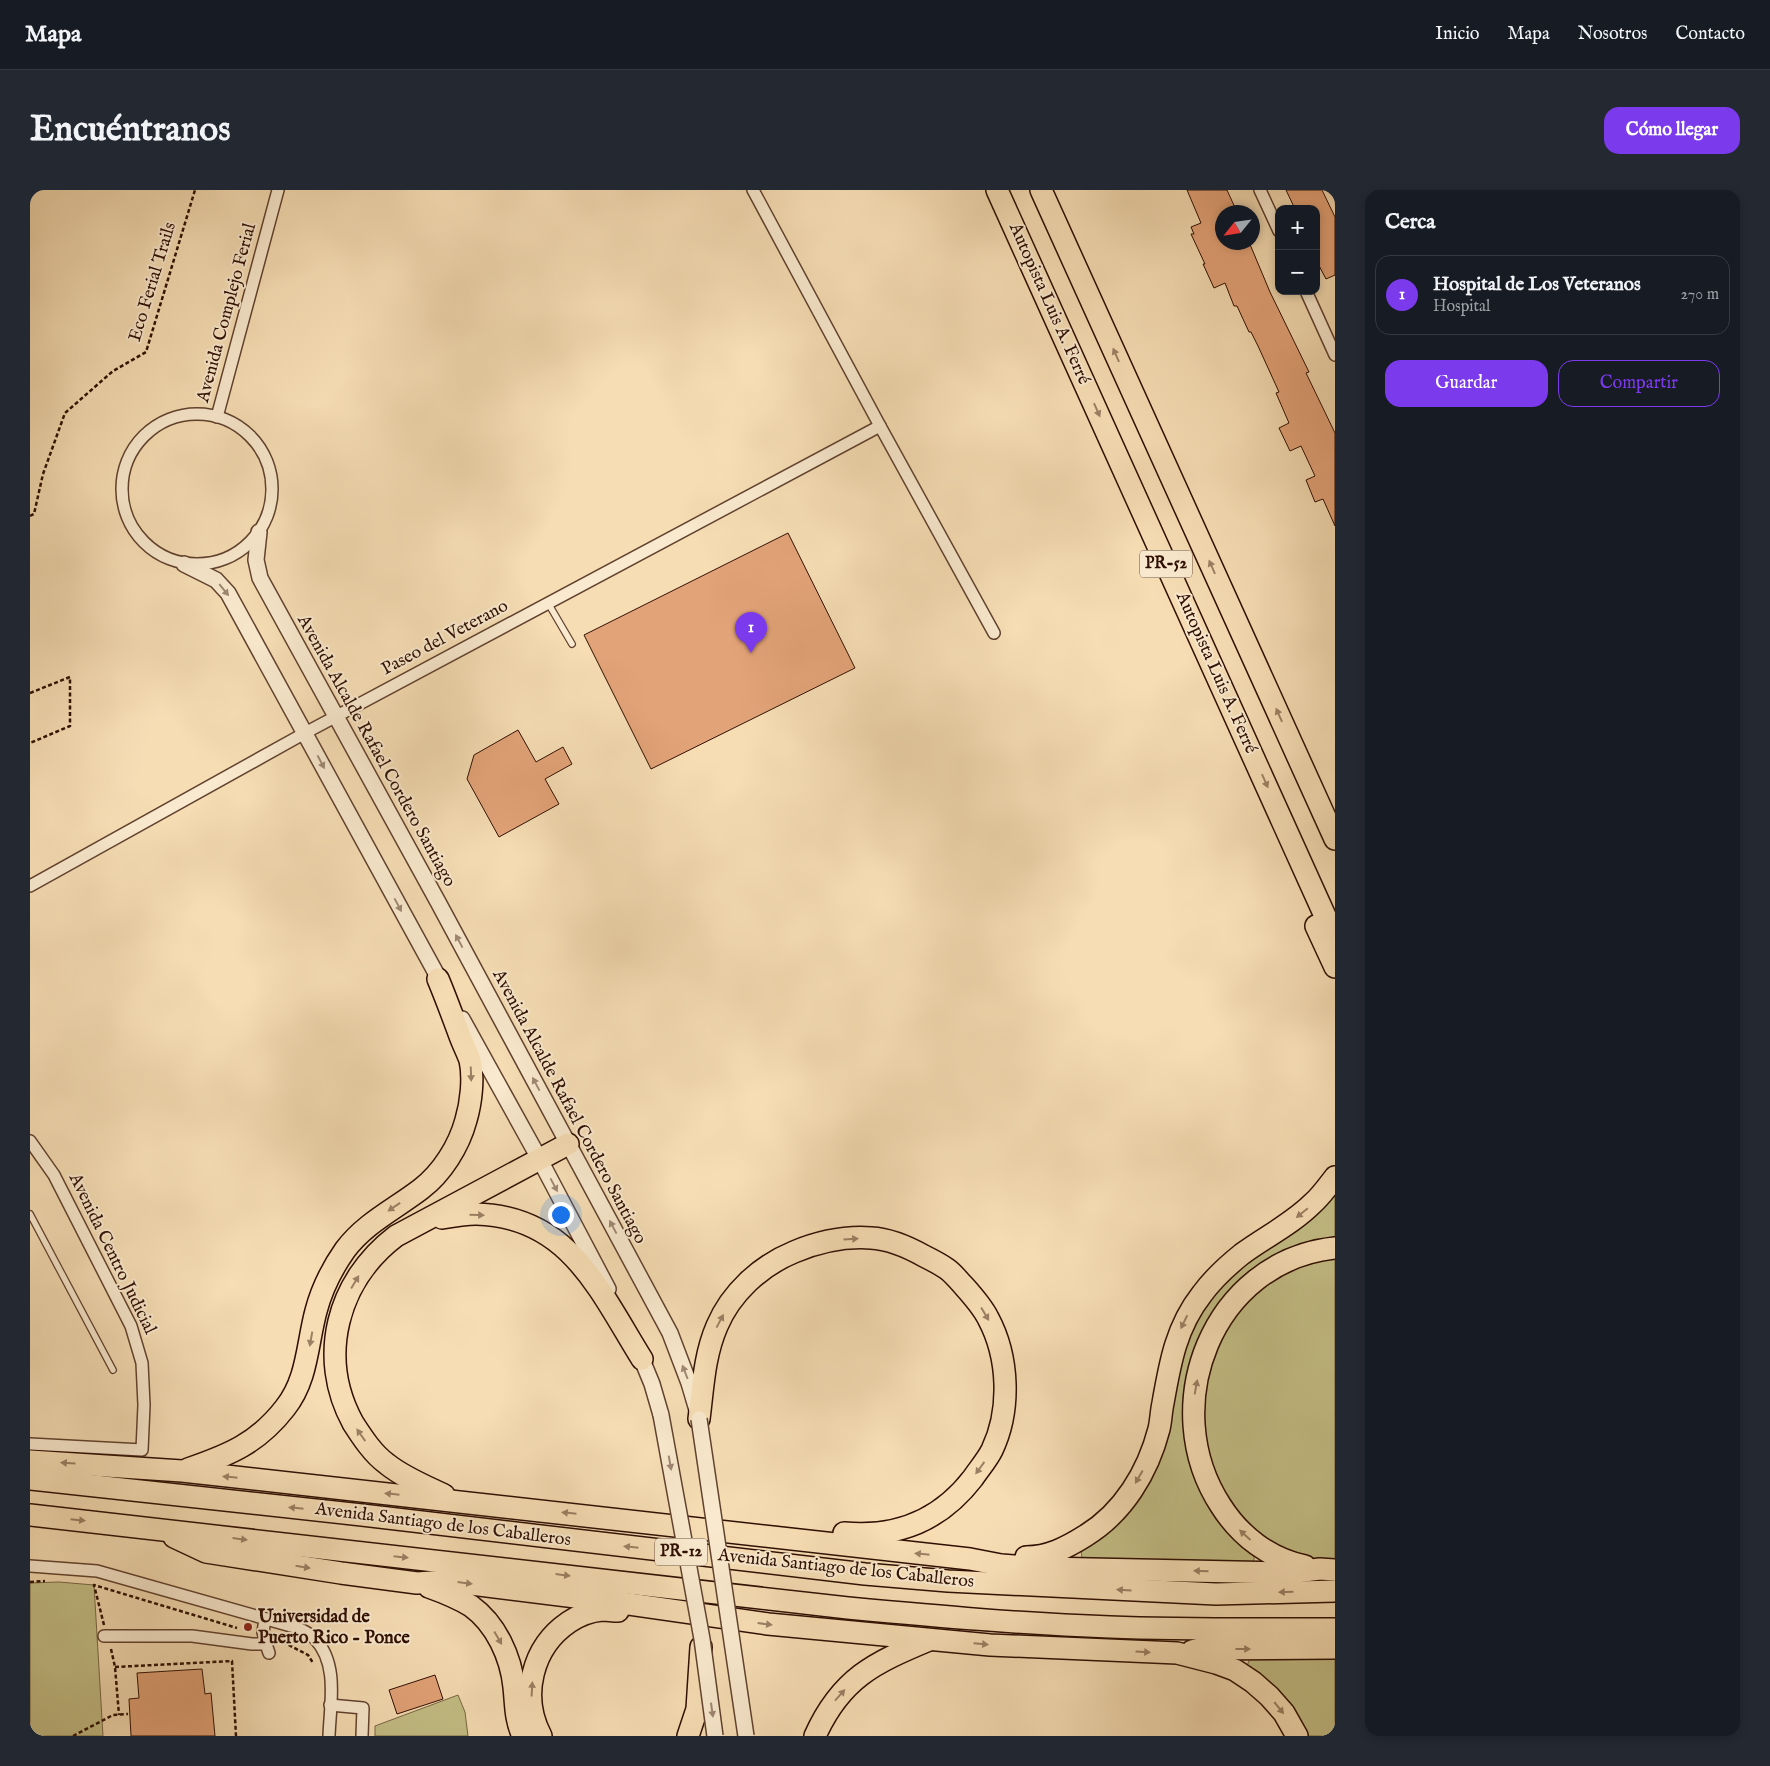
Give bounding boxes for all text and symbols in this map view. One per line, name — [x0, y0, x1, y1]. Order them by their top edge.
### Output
text: Mapa — [25, 19, 81, 50]
text: Inicio — [1435, 23, 1480, 46]
text: Mapa — [1508, 23, 1550, 46]
text: Nosotros — [1578, 23, 1647, 46]
text: Contacto — [1675, 23, 1745, 46]
button: Cómo llegar — [1604, 107, 1740, 154]
text: Encuéntranos — [30, 108, 230, 153]
north arrow — [1215, 205, 1260, 250]
map controls — [1275, 205, 1320, 295]
button: + — [1275, 205, 1320, 250]
text: Cerca — [1385, 209, 1435, 236]
street label: Autopista Luis A. Ferré — [1003, 219, 1095, 388]
street label: Eco Ferial Trails — [124, 220, 182, 344]
street label: Avenida Complejo Ferial — [192, 221, 262, 406]
button: − — [1275, 250, 1320, 295]
text: Hospital de Los Veteranos — [1433, 273, 1641, 297]
text: 1 — [1399, 285, 1405, 305]
text: 270 m — [1680, 285, 1719, 305]
text: Hospital — [1433, 297, 1490, 317]
one-way arrow — [1112, 348, 1120, 362]
button: Guardar — [1385, 360, 1548, 407]
button: Compartir — [1558, 360, 1720, 407]
one-way arrow — [1093, 403, 1101, 417]
road number: PR-52 — [1140, 550, 1192, 578]
one-way arrow — [1207, 559, 1216, 574]
one-way arrow — [219, 583, 230, 596]
street label: Autopista Luis A. Ferré — [1170, 588, 1262, 757]
street label: Paseo del Veterano — [378, 595, 513, 681]
street label: Avenida Alcalde Rafael Cordero Santiago — [291, 610, 461, 891]
pin: 1 — [735, 612, 767, 653]
one-way arrow — [1274, 708, 1282, 722]
one-way arrow — [317, 755, 325, 770]
one-way arrow — [1261, 774, 1269, 788]
one-way arrow — [394, 898, 402, 912]
one-way arrow — [454, 934, 463, 948]
street label: Avenida Alcalde Rafael Cordero Santiago — [486, 965, 651, 1248]
one-way arrow — [467, 1067, 475, 1083]
one-way arrow — [531, 1077, 540, 1091]
street label: Avenida Centro Judicial — [63, 1169, 161, 1338]
one-way arrow — [549, 1178, 558, 1192]
your location — [548, 1202, 574, 1228]
one-way arrow — [387, 1203, 401, 1212]
one-way arrow — [1295, 1207, 1308, 1218]
one-way arrow — [470, 1211, 486, 1219]
one-way arrow — [609, 1220, 617, 1234]
one-way arrow — [843, 1234, 859, 1242]
one-way arrow — [350, 1275, 359, 1288]
one-way arrow — [981, 1308, 990, 1321]
one-way arrow — [716, 1313, 724, 1328]
one-way arrow — [1180, 1315, 1188, 1329]
one-way arrow — [307, 1332, 315, 1348]
one-way arrow — [681, 1364, 689, 1379]
one-way arrow — [1192, 1379, 1200, 1395]
one-way arrow — [356, 1428, 366, 1442]
one-way arrow — [666, 1456, 674, 1472]
one-way arrow — [60, 1458, 76, 1466]
one-way arrow — [975, 1461, 985, 1475]
one-way arrow — [1135, 1470, 1144, 1483]
one-way arrow — [222, 1472, 238, 1480]
one-way arrow — [383, 1490, 399, 1498]
street label: Avenida Santiago de los Caballeros — [313, 1498, 572, 1552]
one-way arrow — [287, 1504, 303, 1512]
one-way arrow — [561, 1509, 577, 1517]
one-way arrow — [71, 1516, 87, 1524]
one-way arrow — [1239, 1529, 1252, 1540]
one-way arrow — [232, 1535, 248, 1543]
road number: PR-12 — [655, 1538, 707, 1565]
one-way arrow — [623, 1543, 639, 1551]
street label: Avenida Santiago de los Caballeros — [716, 1544, 975, 1594]
one-way arrow — [913, 1549, 929, 1557]
one-way arrow — [394, 1553, 410, 1561]
one-way arrow — [296, 1563, 312, 1571]
one-way arrow — [1193, 1567, 1209, 1575]
one-way arrow — [555, 1571, 571, 1579]
one-way arrow — [458, 1579, 474, 1587]
one-way arrow — [1116, 1586, 1132, 1594]
one-way arrow — [1278, 1589, 1294, 1597]
place label: Universidad de Puerto Rico - Ponce — [257, 1606, 410, 1650]
one-way arrow — [757, 1620, 773, 1628]
marker: Universidad de Puerto Rico - Ponce — [242, 1621, 254, 1633]
one-way arrow — [493, 1632, 502, 1645]
one-way arrow — [973, 1640, 989, 1648]
one-way arrow — [1236, 1645, 1252, 1653]
one-way arrow — [1135, 1648, 1151, 1656]
one-way arrow — [528, 1681, 536, 1697]
one-way arrow — [834, 1689, 846, 1701]
one-way arrow — [708, 1702, 716, 1718]
one-way arrow — [1274, 1702, 1285, 1715]

